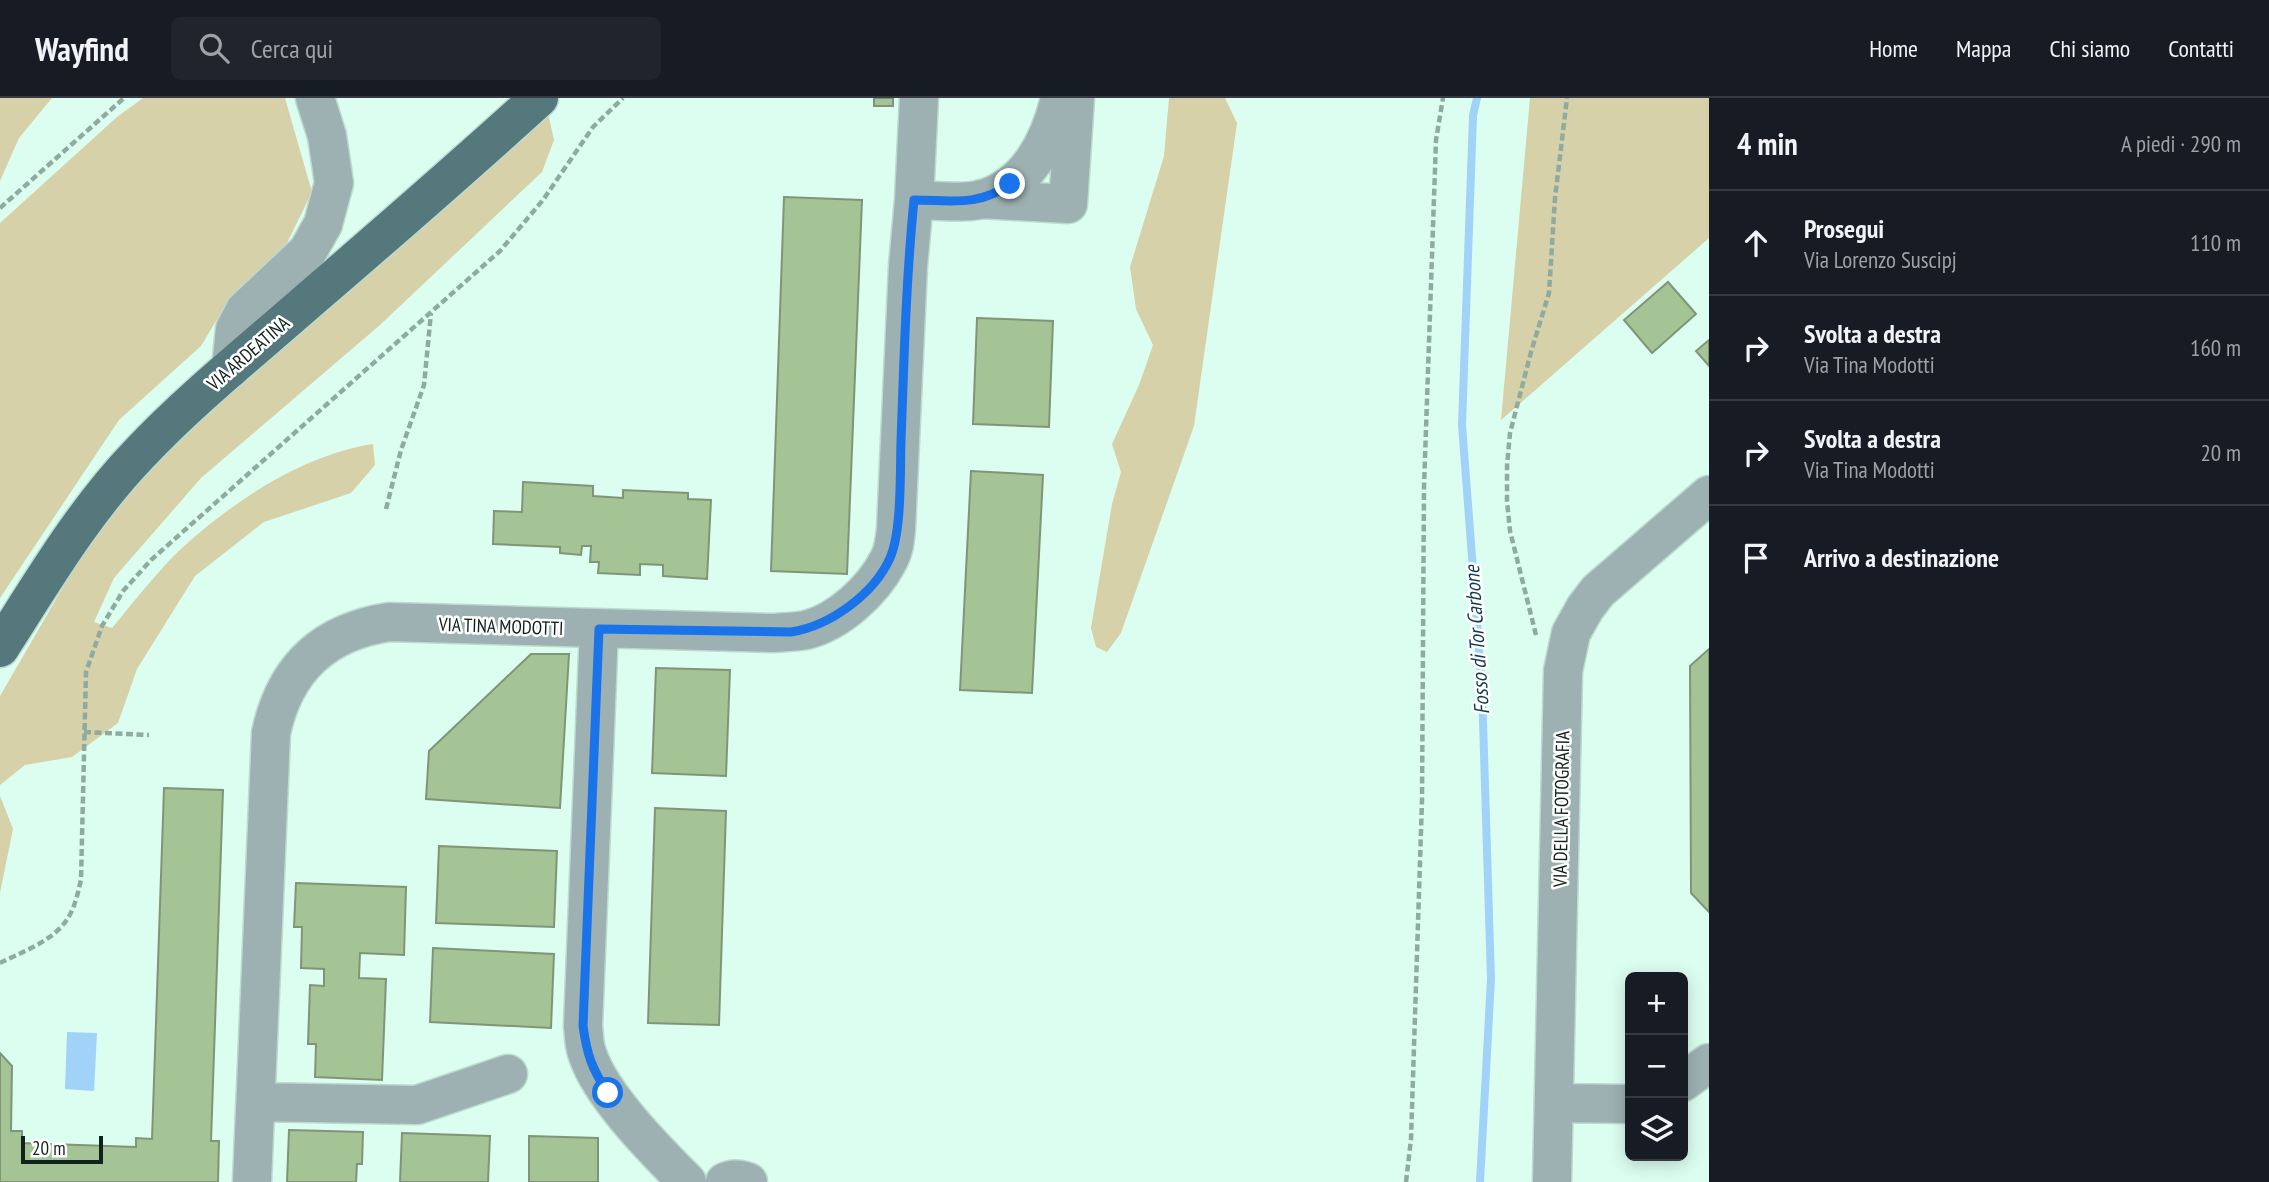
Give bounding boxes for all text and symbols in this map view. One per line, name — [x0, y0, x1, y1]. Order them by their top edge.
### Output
search box — [171, 17, 661, 80]
text: Wayfind — [35, 27, 129, 70]
icon: search — [195, 29, 233, 67]
text: Cerca qui — [251, 32, 333, 65]
text: Home — [1869, 33, 1918, 64]
text: Mappa — [1956, 33, 2011, 64]
text: Chi siamo — [2049, 33, 2130, 64]
text: Contatti — [2168, 33, 2234, 64]
text: 4 min — [1737, 124, 1798, 163]
text: A piedi · 290 m — [2121, 129, 2241, 158]
route end — [994, 168, 1025, 199]
text: Prosegui — [1804, 212, 1884, 245]
icon: ahead — [1737, 224, 1775, 262]
text: 110 m — [2190, 228, 2241, 257]
text: Via Lorenzo Suscipj — [1804, 245, 1957, 274]
street label: VIA ARDEATINA — [201, 311, 294, 396]
text: Svolta a destra — [1804, 317, 1941, 350]
icon: right — [1737, 329, 1775, 367]
text: 160 m — [2190, 333, 2241, 362]
text: Via Tina Modotti — [1804, 350, 1935, 379]
text: Svolta a destra — [1804, 422, 1941, 455]
icon: right — [1737, 434, 1775, 472]
text: 20 m — [2200, 438, 2241, 467]
text: Via Tina Modotti — [1804, 455, 1935, 484]
icon: arrive — [1737, 539, 1775, 577]
text: Arrivo a destinazione — [1804, 541, 1999, 574]
water label: Fosso di Tor Carbone — [1458, 563, 1495, 715]
street label: VIA TINA MODOTTI — [437, 612, 564, 640]
street label: VIA DELLA FOTOGRAFIA — [1548, 731, 1574, 888]
map controls — [1625, 972, 1688, 1161]
button: + — [1625, 972, 1688, 1035]
button: − — [1625, 1035, 1688, 1098]
route start — [592, 1077, 623, 1108]
button: layers — [1625, 1098, 1688, 1161]
scale bar — [21, 1133, 103, 1165]
text: 20 m — [32, 1136, 66, 1160]

